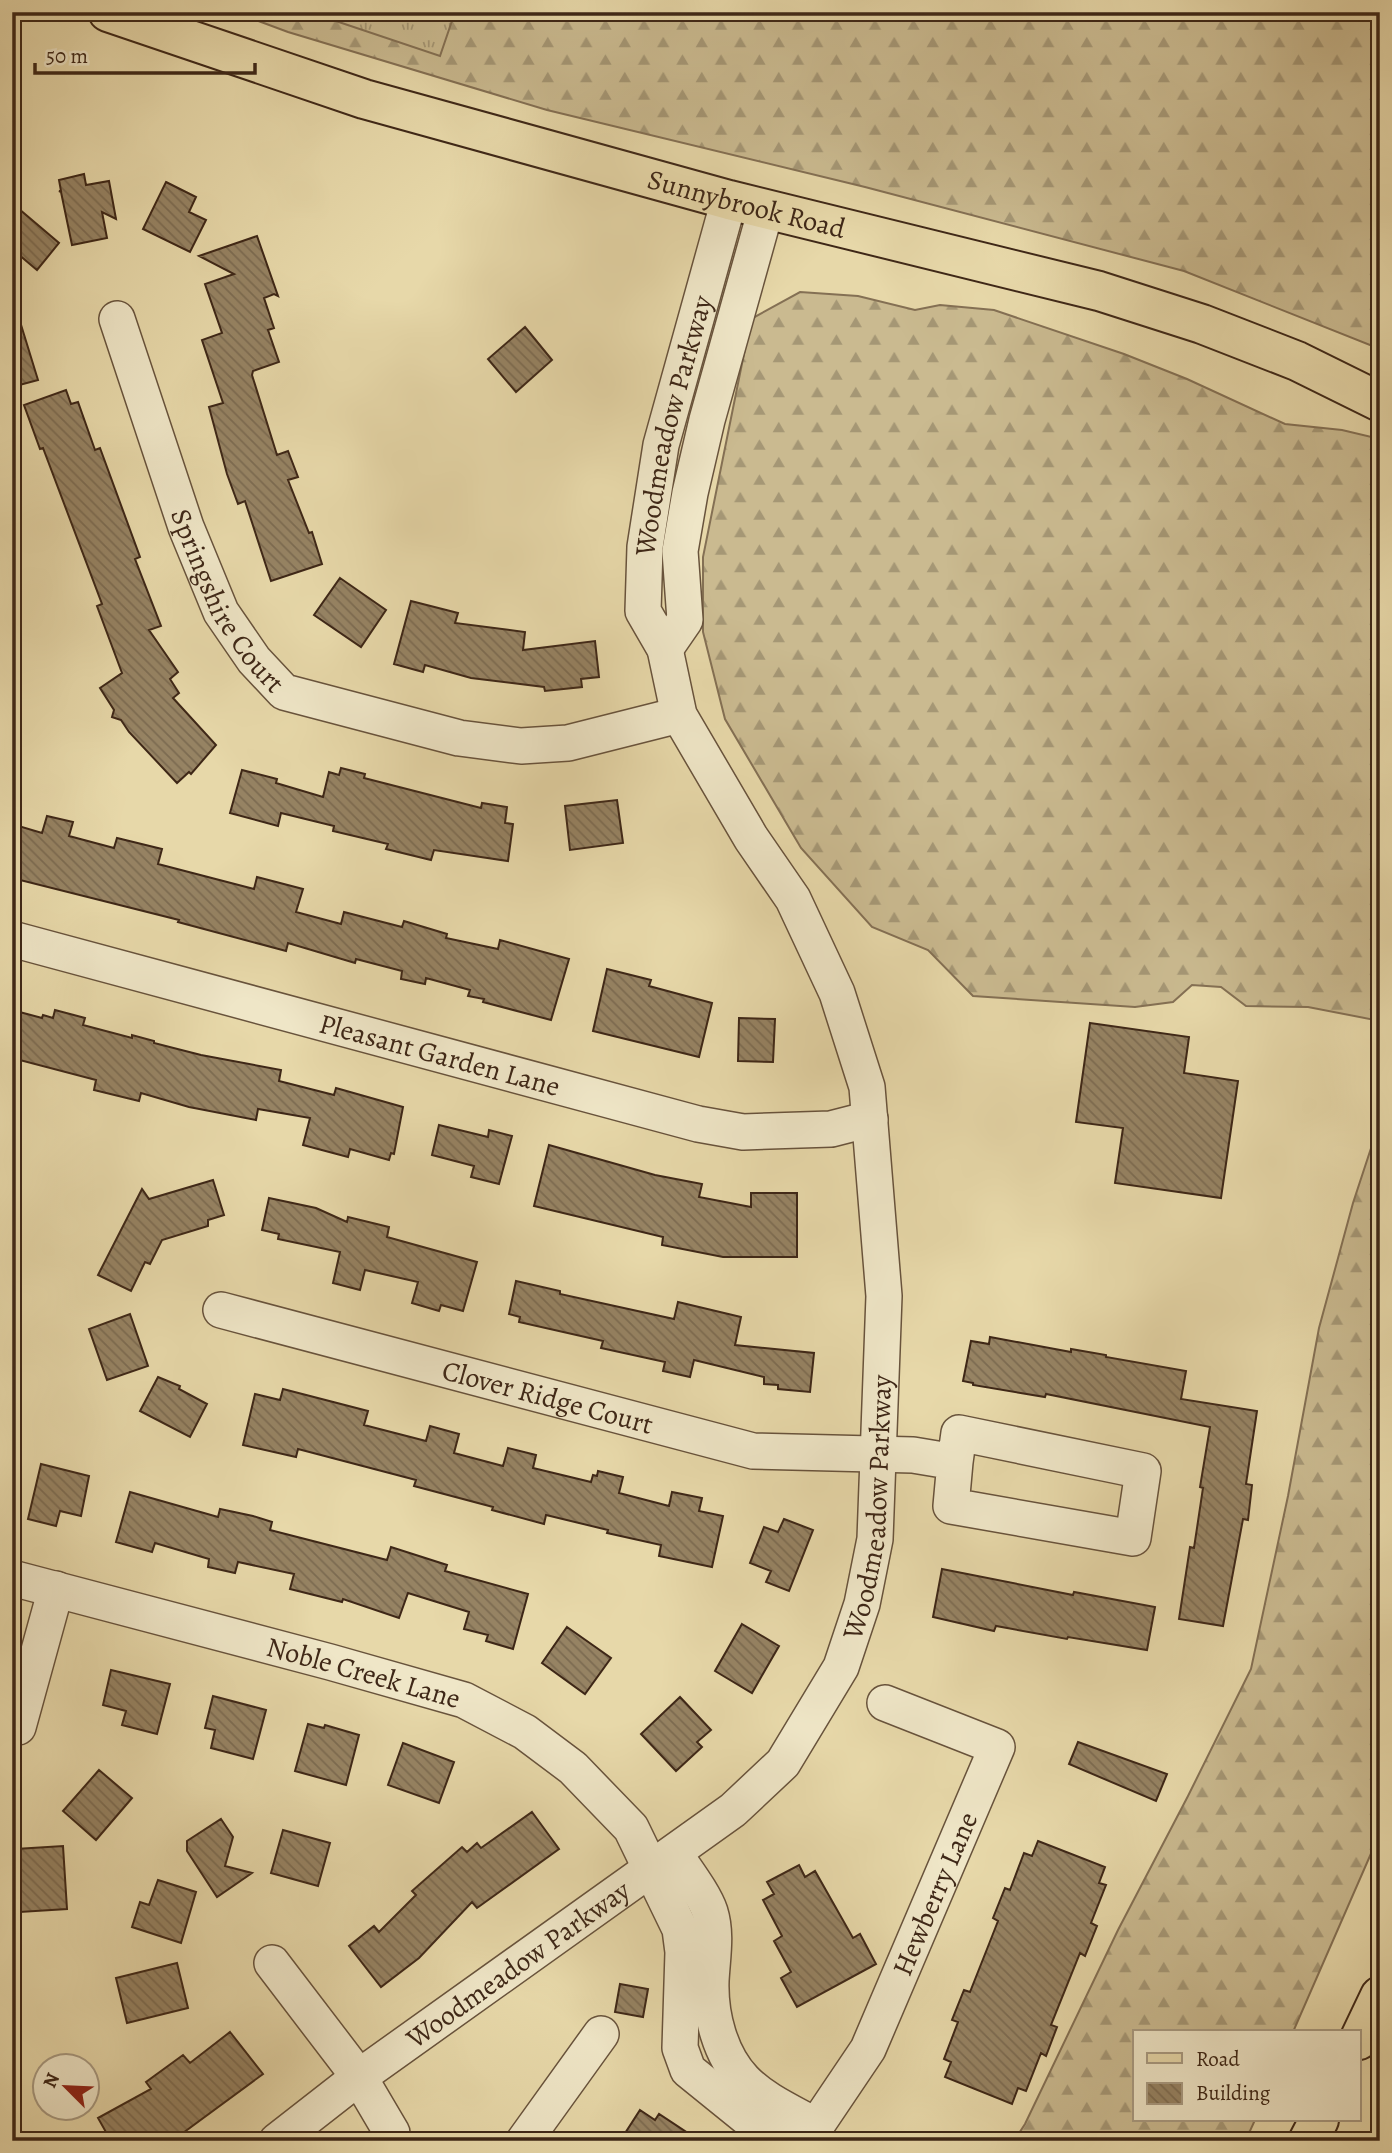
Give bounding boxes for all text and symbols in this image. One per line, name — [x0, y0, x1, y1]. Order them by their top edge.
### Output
scale bar — [35, 32, 256, 76]
text: 50 m — [46, 42, 88, 70]
street label: Sunnybrook Road — [643, 160, 850, 248]
street label: Woodmeadow Parkway — [626, 291, 722, 560]
street label: Springshire Court — [161, 504, 293, 701]
street label: Pleasant Garden Lane — [315, 1005, 564, 1106]
street label: Clover Ridge Court — [438, 1351, 657, 1444]
street label: Woodmeadow Parkway — [833, 1374, 901, 1645]
street label: Noble Creek Lane — [262, 1628, 465, 1718]
street label: Hewberry Lane — [884, 1806, 987, 1982]
street label: Woodmeadow Parkway — [398, 1871, 638, 2058]
legend — [1133, 2030, 1360, 2122]
text: Road — [1196, 2045, 1240, 2073]
north arrow — [32, 2052, 102, 2122]
text: N — [37, 2069, 66, 2092]
text: Building — [1196, 2079, 1271, 2107]

